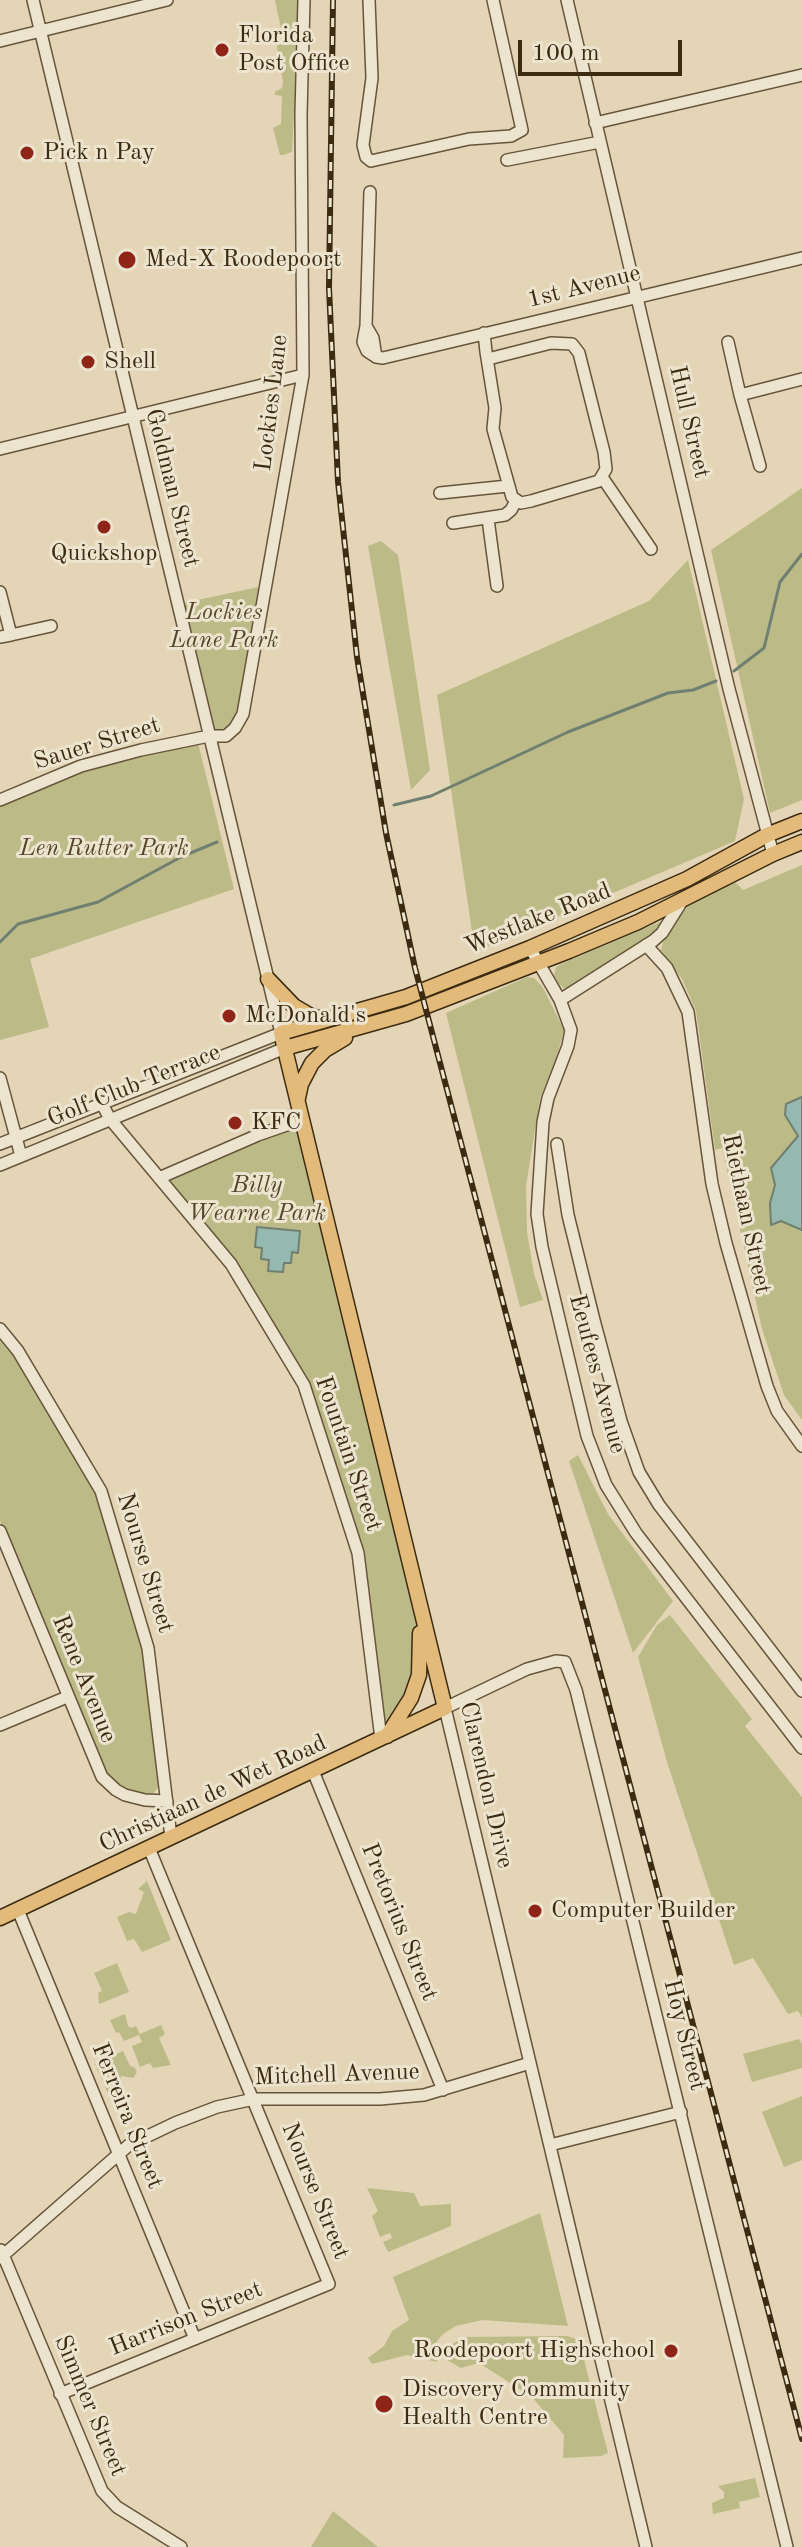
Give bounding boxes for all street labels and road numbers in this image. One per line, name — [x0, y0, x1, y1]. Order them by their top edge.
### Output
street label: 1st Avenue — [524, 259, 644, 315]
street label: Lockies Lane — [249, 333, 295, 473]
street label: Hull Street — [662, 363, 716, 481]
street label: Goldman Street — [138, 406, 206, 570]
street label: Sauer Street — [30, 711, 164, 777]
street label: Westlake Road — [461, 877, 615, 961]
street label: Golf Club Terrace — [43, 1038, 225, 1134]
street label: Riethaan Street — [715, 1131, 777, 1297]
street label: Eeufees Avenue — [562, 1291, 632, 1457]
street label: Fountain Street — [308, 1373, 388, 1535]
street label: Nourse Street — [110, 1490, 180, 1636]
street label: Rene Avenue — [45, 1611, 123, 1747]
street label: Clarendon Drive — [453, 1699, 519, 1871]
street label: Christiaan de Wet Road — [95, 1729, 331, 1859]
street label: Pretorius Street — [354, 1839, 444, 2005]
street label: Hoy Street — [656, 1976, 712, 2094]
street label: Ferreira Street — [85, 2039, 169, 2193]
street label: Mitchell Avenue — [254, 2058, 420, 2092]
street label: Nourse Street — [275, 2118, 355, 2264]
street label: Harrison Street — [105, 2275, 267, 2363]
street label: Simmer Street — [47, 2331, 133, 2481]

